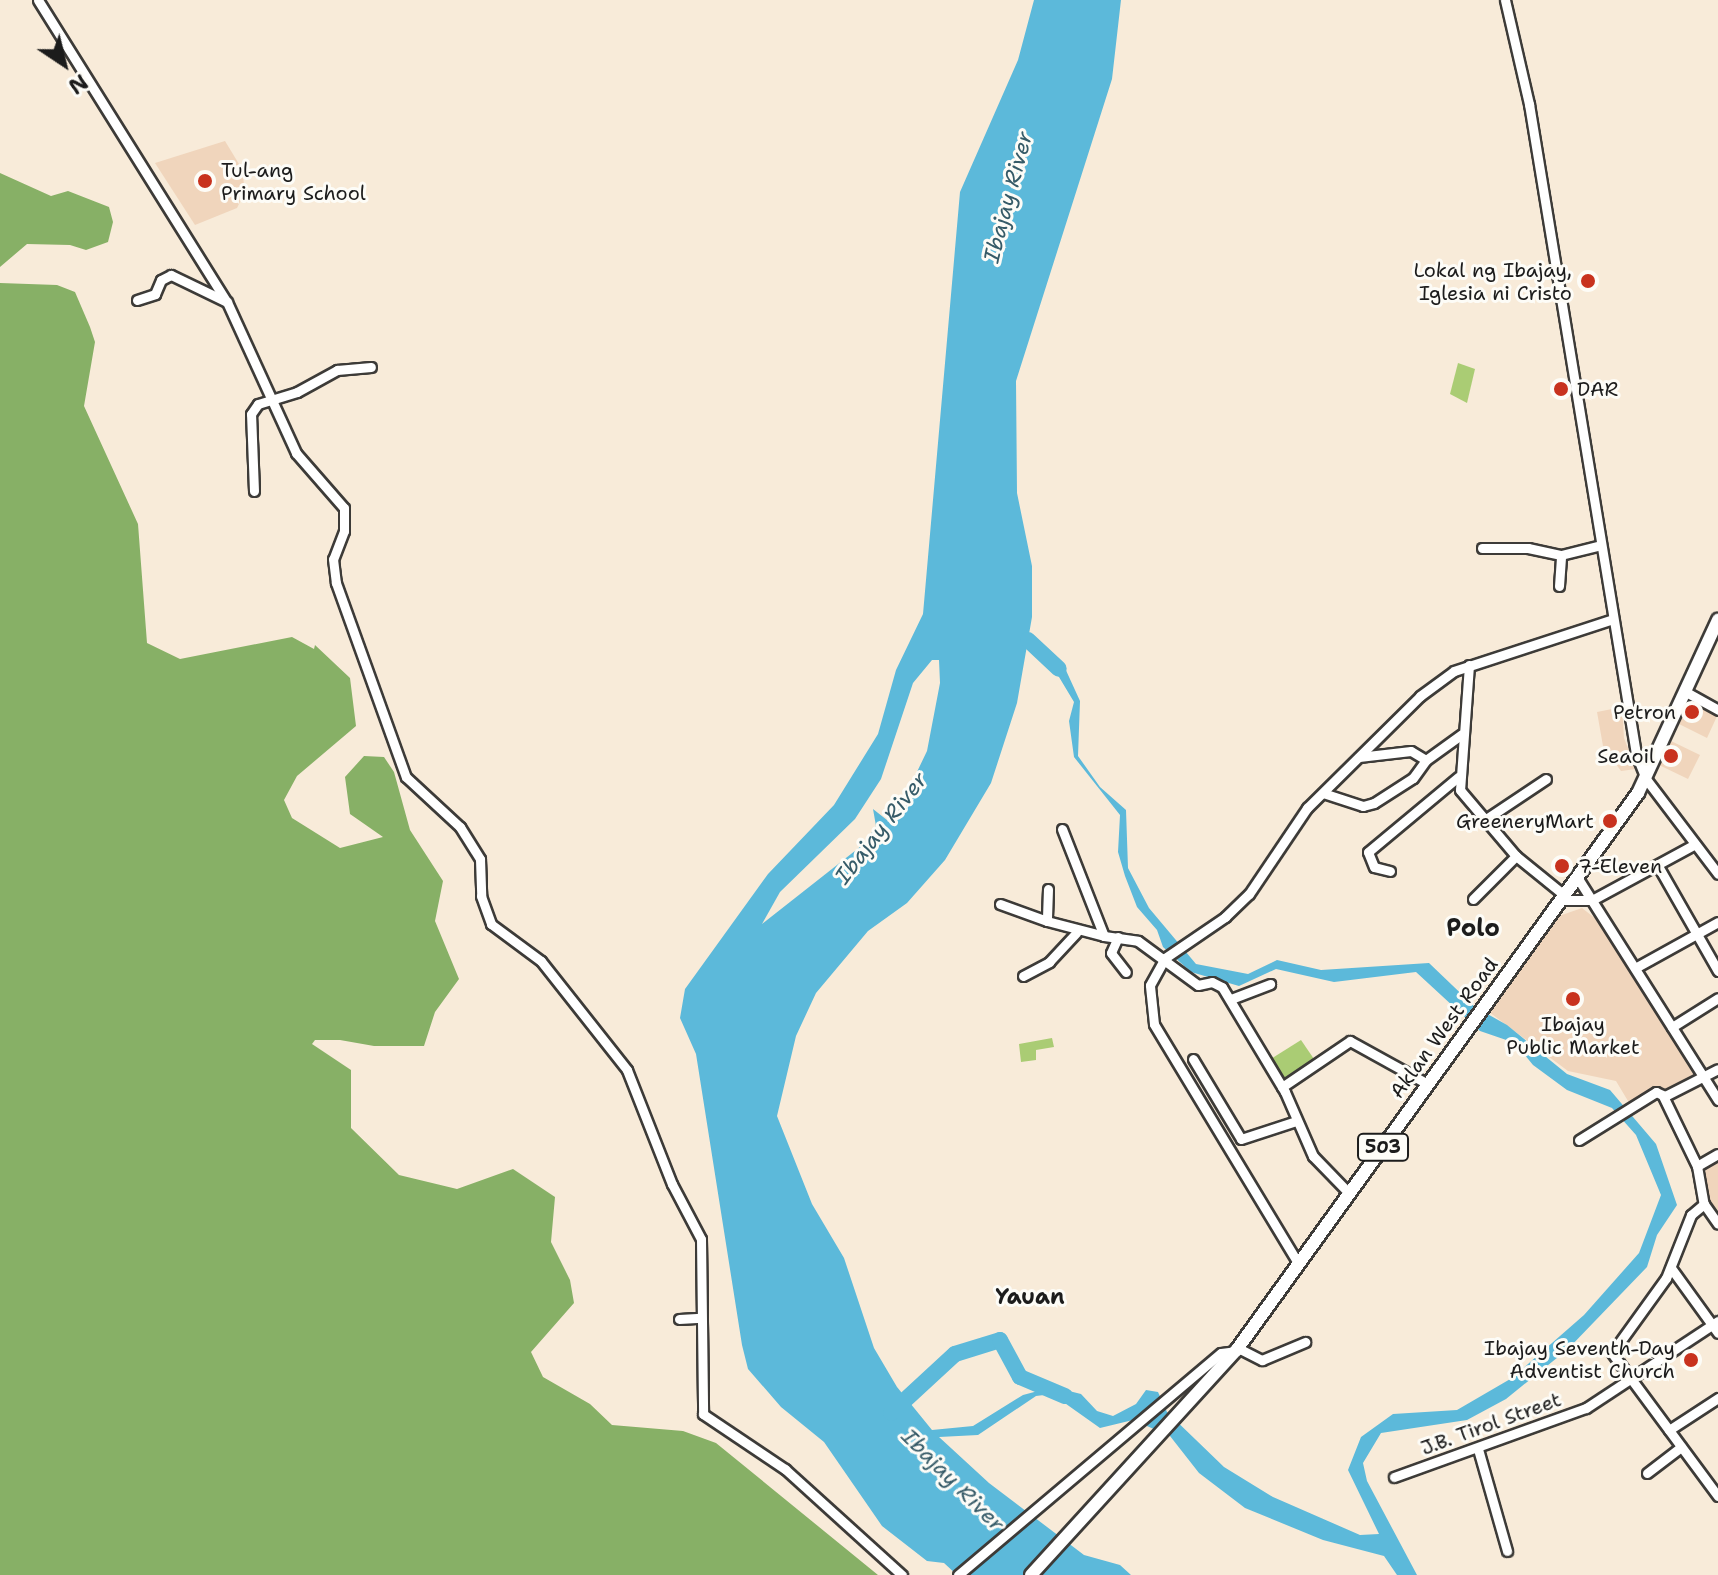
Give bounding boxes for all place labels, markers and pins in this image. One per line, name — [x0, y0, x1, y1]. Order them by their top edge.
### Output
place label: Tul-ang Primary School — [221, 158, 366, 205]
marker: Tul-ang Primary School — [196, 172, 214, 190]
place label: Lokal ng Ibajay, Iglesia ni Cristo — [1413, 258, 1572, 305]
marker: Lokal ng Ibajay, Iglesia ni Cristo — [1579, 272, 1597, 290]
place label: DAR — [1577, 377, 1618, 401]
marker: DAR — [1552, 380, 1570, 398]
place label: Petron — [1613, 700, 1676, 724]
marker: Petron — [1683, 703, 1701, 721]
place label: Seaoil — [1597, 744, 1655, 768]
marker: Seaoil — [1662, 747, 1680, 765]
place label: GreeneryMart — [1456, 809, 1594, 833]
marker: GreeneryMart — [1601, 812, 1619, 830]
place label: 7-Eleven — [1578, 854, 1662, 878]
marker: 7-Eleven — [1553, 857, 1571, 875]
marker: Ibajay Public Market — [1564, 990, 1582, 1008]
place label: Ibajay Public Market — [1506, 1012, 1640, 1059]
place label: Ibajay Seventh-Day Adventist Church — [1484, 1336, 1675, 1383]
marker: Ibajay Seventh-Day Adventist Church — [1682, 1351, 1700, 1369]

